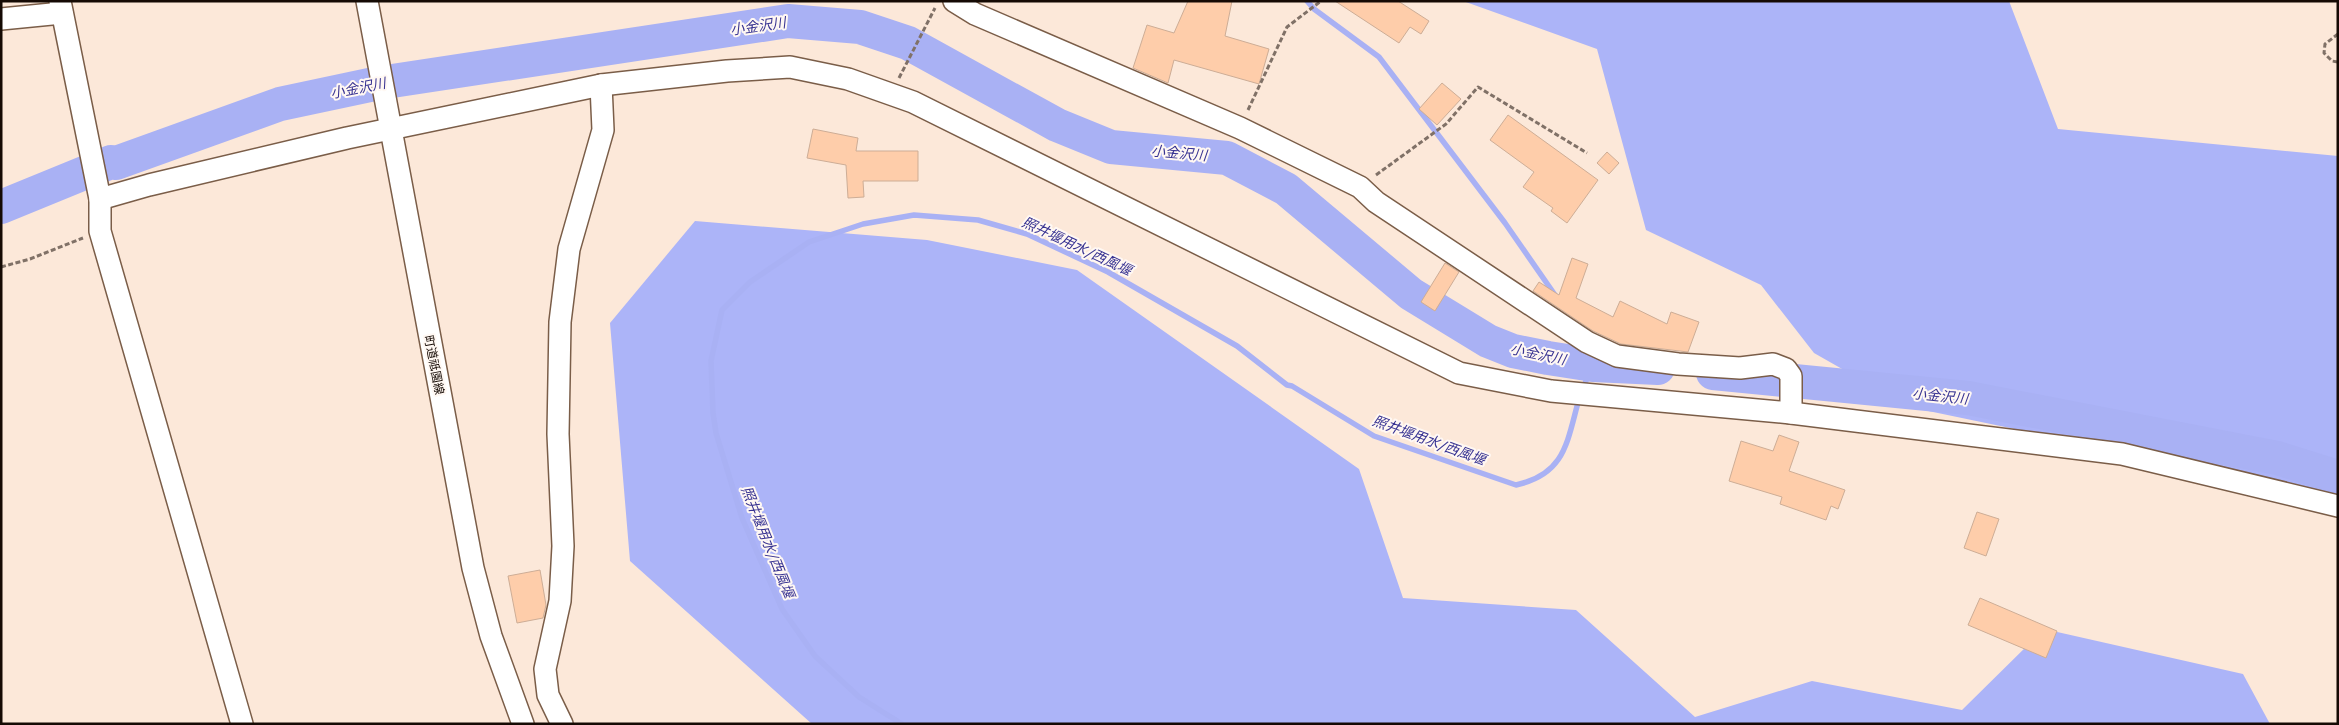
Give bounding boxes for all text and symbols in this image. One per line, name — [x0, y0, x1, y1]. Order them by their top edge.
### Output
water label: 小金沢川 — [729, 13, 789, 38]
water label: 小金沢川 — [329, 73, 389, 101]
water label: 小金沢川 — [1150, 142, 1210, 164]
water label: 照井堰用水/西風堰 — [1020, 213, 1137, 280]
street label: 町道祗園線 — [421, 334, 448, 396]
water label: 小金沢川 — [1509, 339, 1569, 368]
water label: 小金沢川 — [1911, 384, 1971, 407]
water label: 照井堰用水/西風堰 — [1370, 411, 1491, 469]
water label: 照井堰用水/西風堰 — [738, 484, 800, 603]

